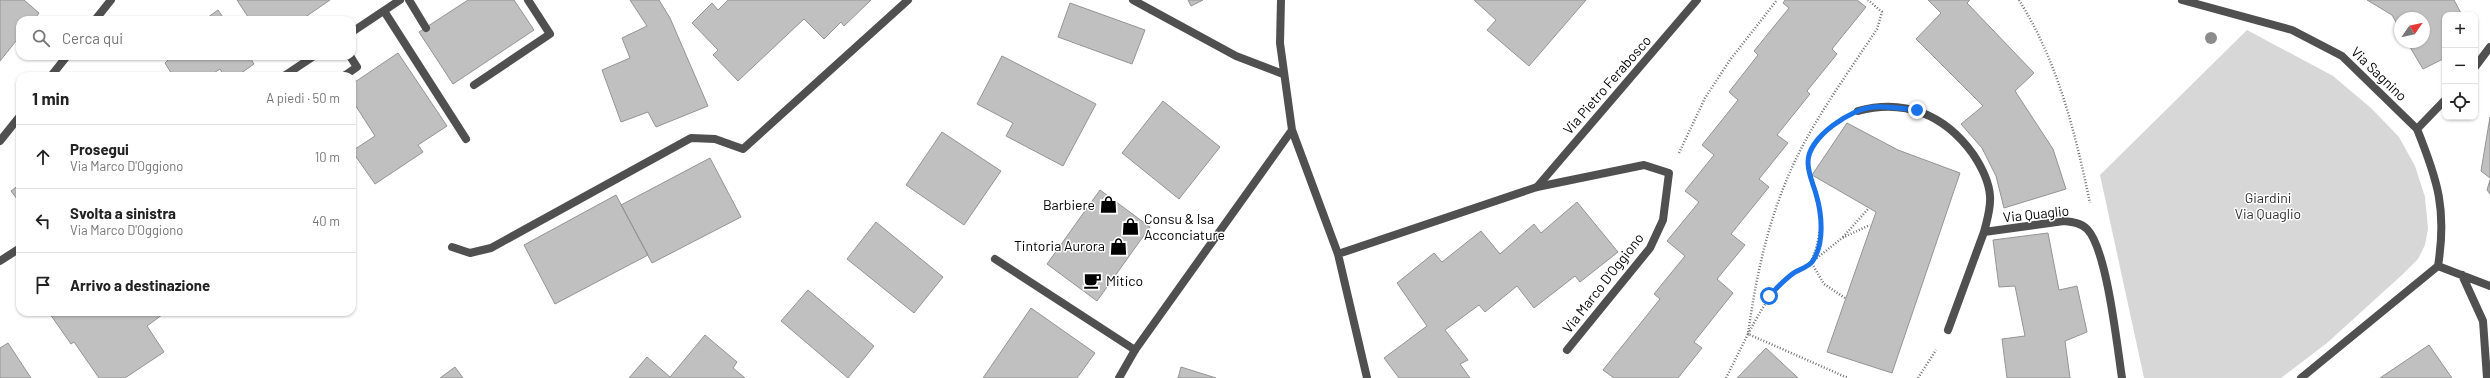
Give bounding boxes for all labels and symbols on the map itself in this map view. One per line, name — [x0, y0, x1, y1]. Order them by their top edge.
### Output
north arrow — [2394, 12, 2430, 48]
street label: Via Pietro Ferabosco — [1559, 32, 1654, 138]
street label: Via Sagnino — [2348, 43, 2411, 104]
route end — [1908, 101, 1926, 119]
park label: Giardini Via Quaglio — [2235, 189, 2301, 222]
shop icon: Barbiere — [1098, 195, 1118, 215]
place label: Barbiere — [1043, 196, 1095, 213]
street label: Via Quaglio — [2002, 202, 2070, 225]
place label: Consu & Isa Acconciature — [1144, 210, 1225, 243]
shop icon: Consu & Isa Acconciature — [1121, 217, 1141, 237]
street label: Via Marco D'Oggiono — [1558, 229, 1647, 336]
shop icon: Tintoria Aurora — [1108, 236, 1128, 256]
place label: Tintoria Aurora — [1014, 237, 1105, 254]
cafe icon: Mitico — [1083, 271, 1103, 291]
place label: Mitico — [1106, 272, 1143, 289]
route start — [1760, 287, 1778, 305]

